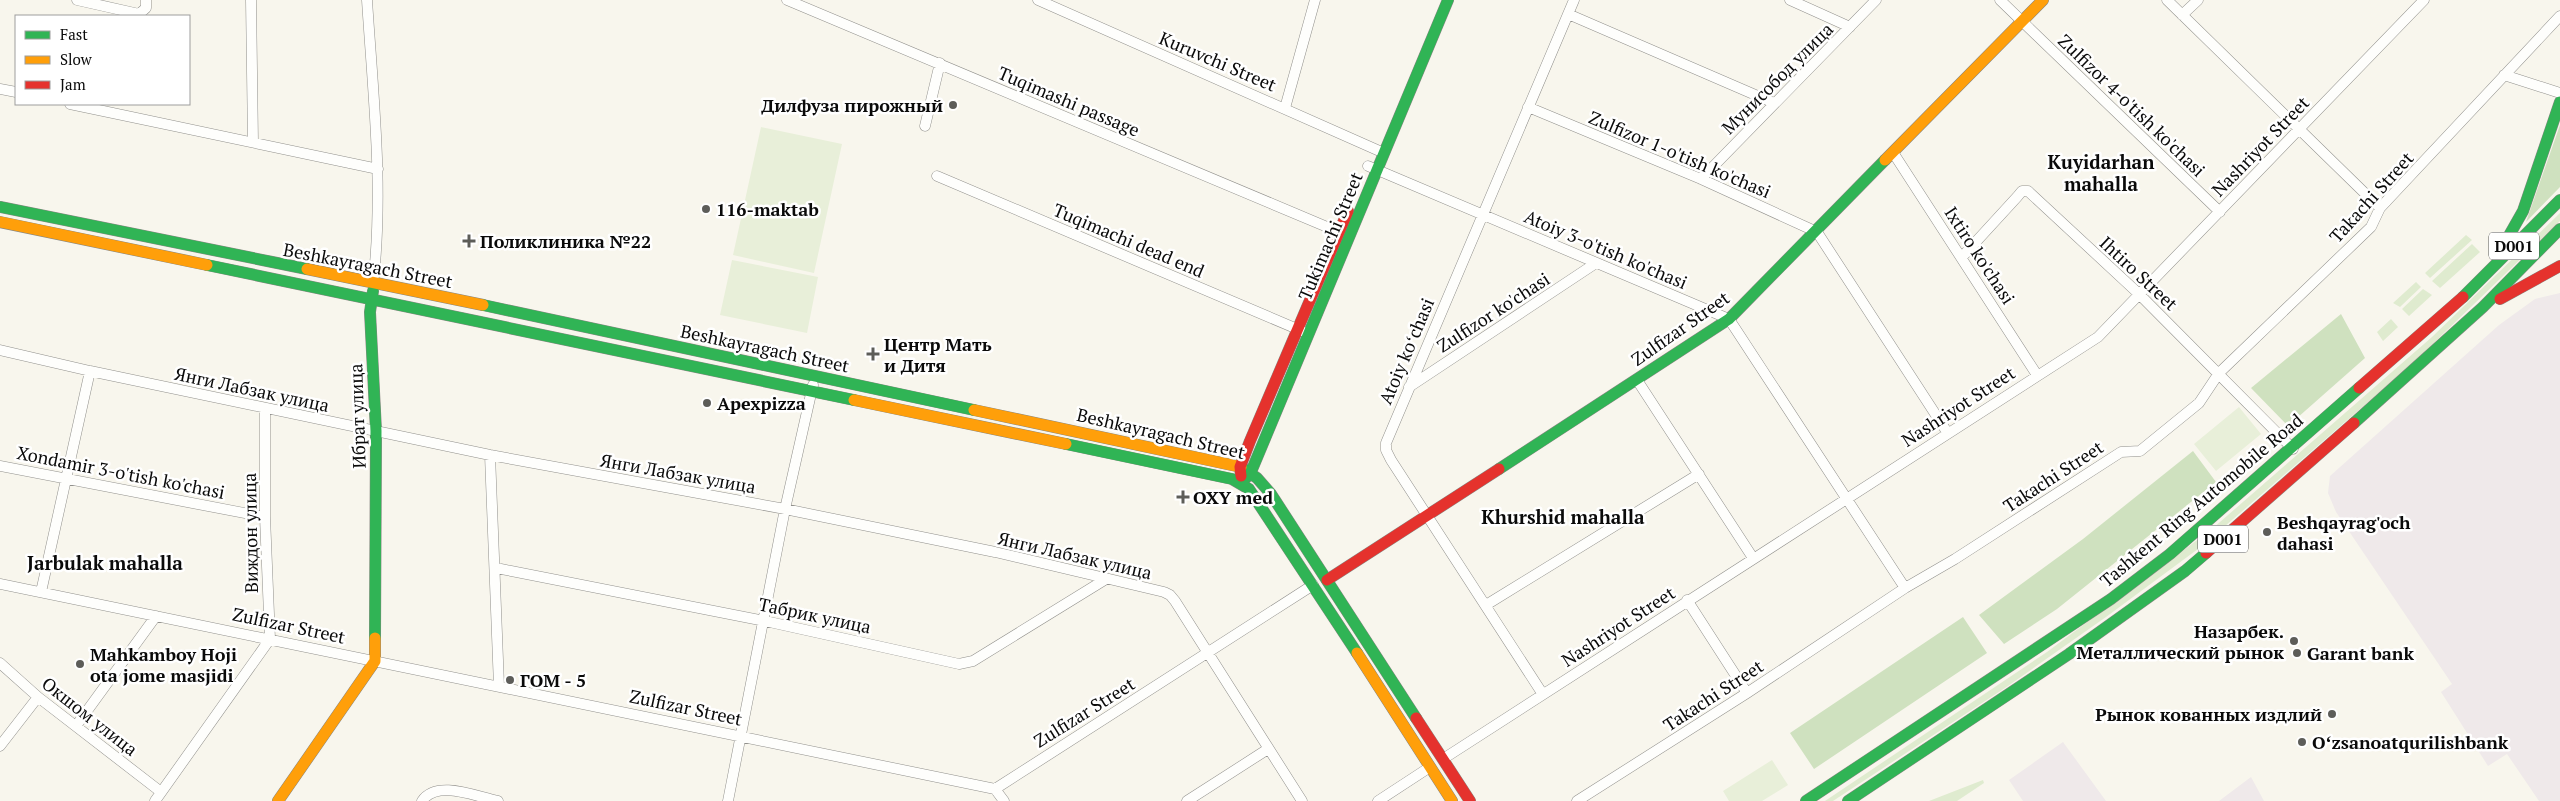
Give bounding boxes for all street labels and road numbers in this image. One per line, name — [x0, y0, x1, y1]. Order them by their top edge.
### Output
street label: Мунисобод улица — [1716, 17, 1838, 139]
street label: Kuruvchi Street — [1156, 26, 1280, 97]
street label: Zulfizor 4-o'tish ko'chasi — [2053, 28, 2211, 182]
street label: Tuqimashi passage — [995, 60, 1143, 142]
street label: Nashriyot Street — [2206, 90, 2314, 201]
street label: Zulfizor 1-o'tish ko'chasi — [1585, 105, 1775, 203]
street label: Takachi Street — [2324, 146, 2419, 248]
street label: Tukimachi Street — [1292, 168, 1368, 304]
street label: Tuqimachi dead end — [1050, 197, 1208, 283]
street label: Ixtiro ko'chasi — [1939, 202, 2021, 308]
street label: Atoiy 3-o'tish ko'chasi — [1521, 204, 1691, 294]
street label: Ihtiro Street — [2095, 231, 2183, 316]
road number: D001 — [2489, 232, 2539, 260]
street label: Beshkayragach Street — [281, 237, 455, 293]
street label: Zulfizor ko'chasi — [1432, 266, 1554, 358]
street label: Zulfizar Street — [1626, 285, 1734, 371]
street label: Atoiy koʻchasi — [1373, 294, 1439, 408]
street label: Beshkayragach Street — [678, 318, 852, 378]
street label: Nashriyot Street — [1897, 360, 2020, 452]
street label: Янги Лабзак улица — [172, 361, 332, 417]
street label: Ибрат улица — [343, 363, 371, 469]
street label: Beshkayragach Street — [1075, 402, 1248, 464]
street label: Tashkent Ring Automobile Road — [2094, 408, 2308, 592]
street label: Takachi Street — [1998, 434, 2108, 517]
street label: Xondamir 3-o'tish ko'chasi — [15, 440, 227, 504]
street label: Янги Лабзак улица — [598, 448, 758, 498]
street label: Виждон улица — [237, 473, 263, 593]
street label: Янги Лабзак улица — [996, 526, 1154, 584]
road number: D001 — [2198, 526, 2248, 552]
street label: Nashriyot Street — [1557, 580, 1680, 672]
street label: Табрик улица — [757, 591, 873, 639]
street label: Zulfizar Street — [230, 601, 348, 649]
street label: Takachi Street — [1658, 653, 1768, 736]
street label: Окшом улица — [37, 671, 143, 761]
street label: Zulfizar Street — [1029, 671, 1139, 753]
street label: Zulfizar Street — [627, 683, 745, 731]

